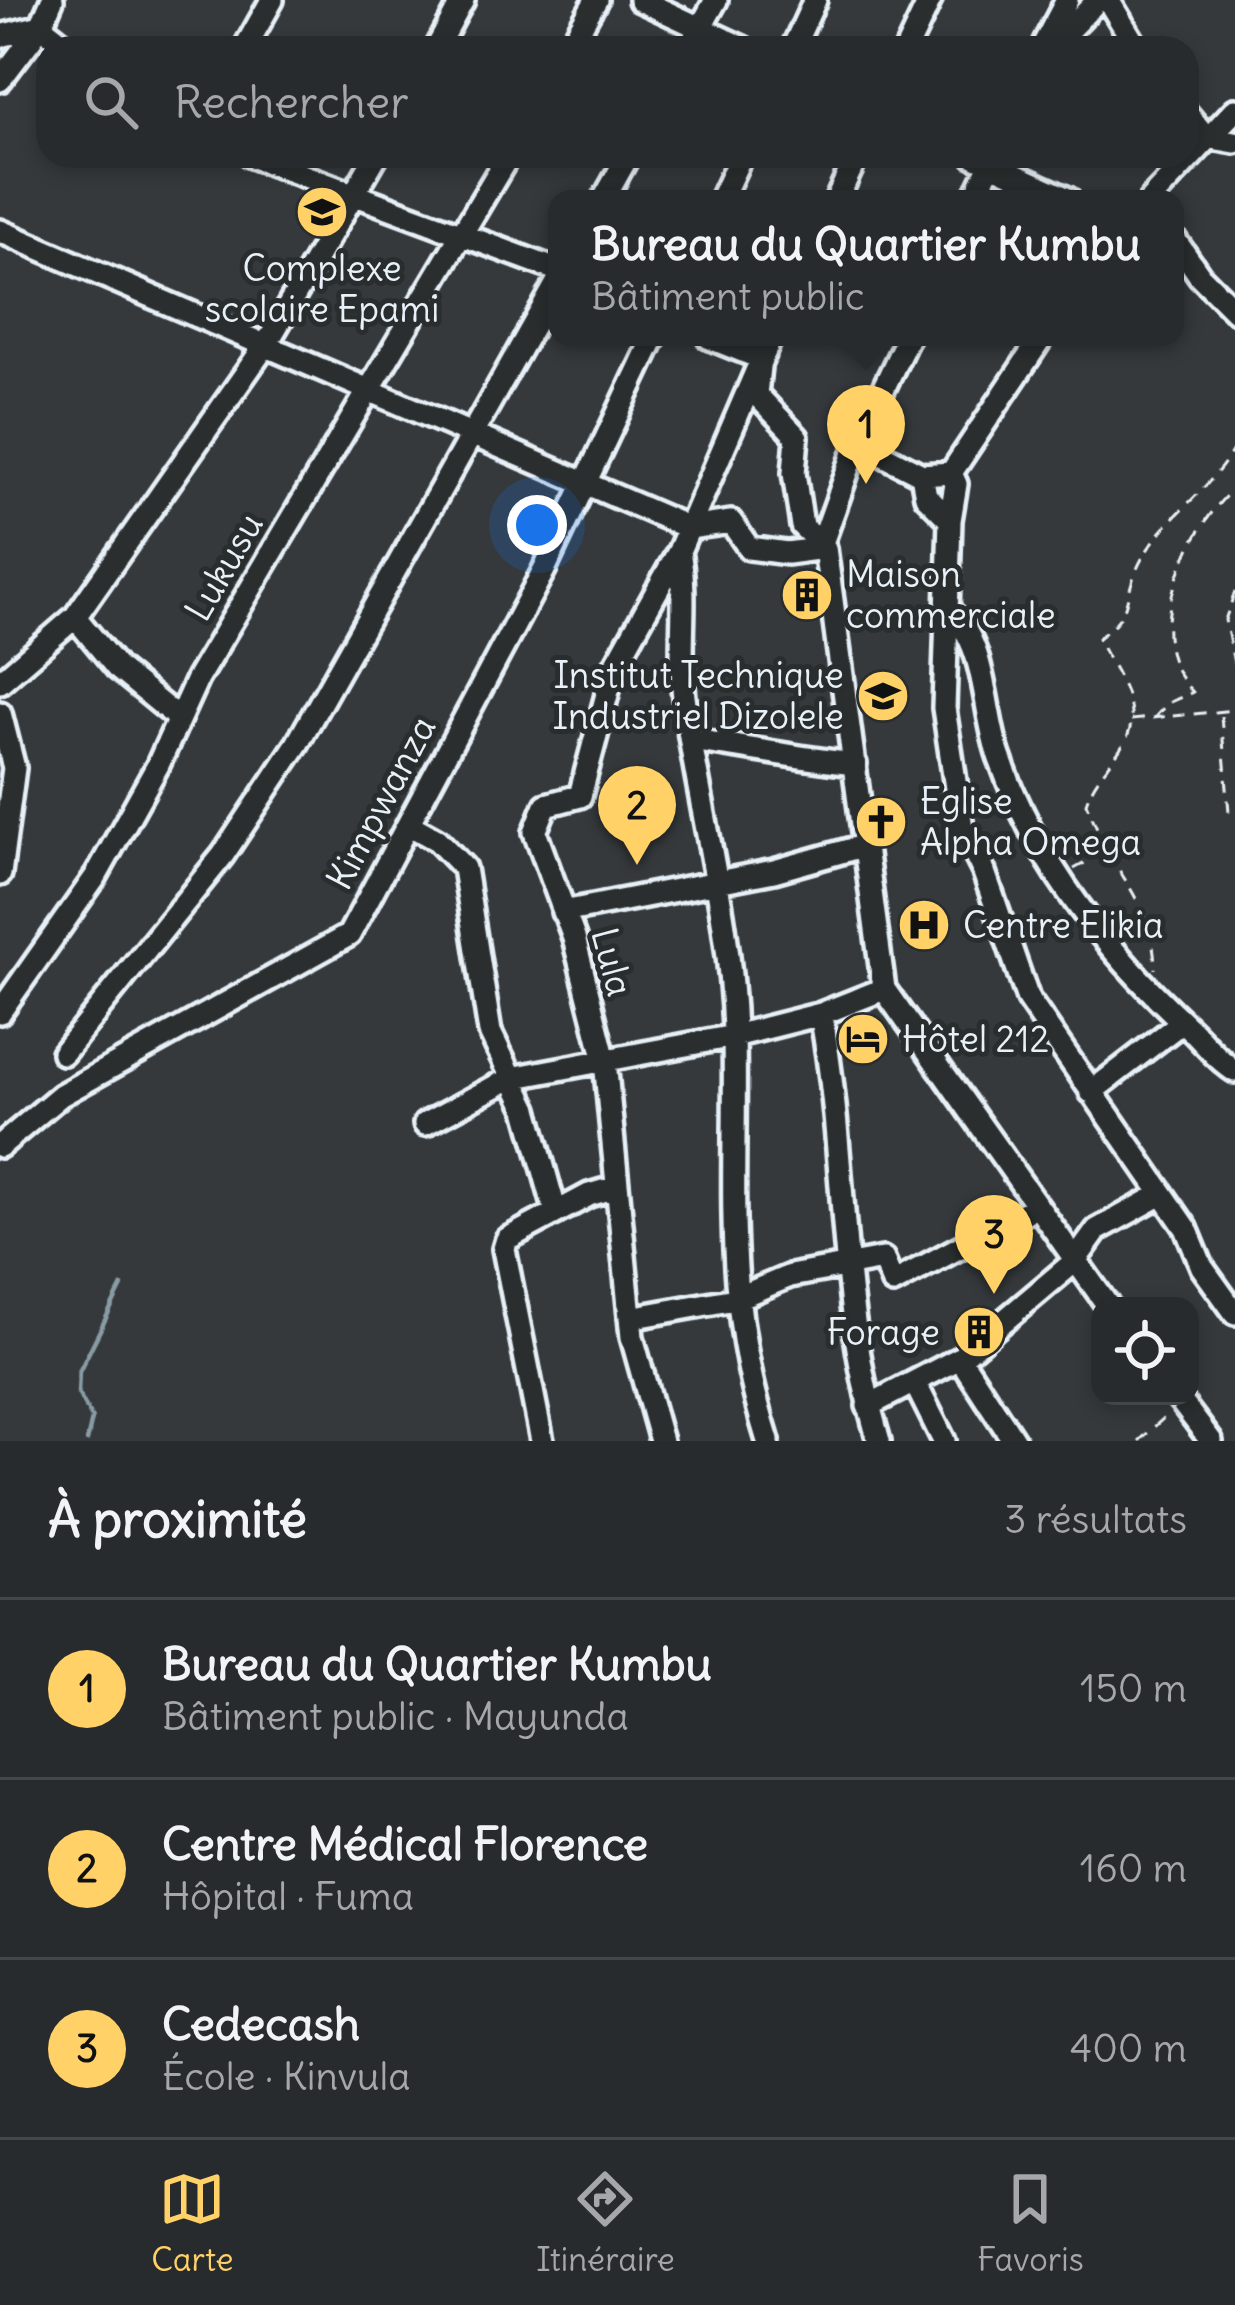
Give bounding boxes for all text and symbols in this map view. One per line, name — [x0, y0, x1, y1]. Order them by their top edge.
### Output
search box — [36, 36, 1199, 168]
icon: search — [78, 69, 144, 135]
text: Rechercher — [174, 74, 409, 130]
school or university icon: Complexe scolaire Epami — [294, 184, 350, 240]
popup — [548, 190, 1184, 346]
text: Bureau du Quartier Kumbu — [591, 216, 1141, 272]
place label: Complexe scolaire Epami — [205, 246, 439, 332]
text: Bâtiment public — [591, 272, 865, 321]
pin: 1 — [827, 385, 905, 484]
your location — [507, 495, 567, 555]
street label: Lukusu — [175, 505, 273, 629]
place label: Maison commerciale — [846, 552, 1056, 638]
building icon: Maison commerciale — [779, 567, 835, 623]
place label: Institut Technique Industriel Dizolele — [553, 653, 844, 739]
school or university icon: Institut Technique Industriel Dizolele — [855, 668, 911, 724]
street label: Kimpwanza — [317, 709, 445, 897]
pin: 2 — [598, 766, 676, 865]
place label: Eglise Alpha Omega — [920, 779, 1141, 865]
church icon: Eglise Alpha Omega — [853, 794, 909, 850]
hospital icon: Centre Elikia — [896, 897, 952, 953]
place label: Centre Elikia — [963, 903, 1164, 948]
street label: Lula — [581, 923, 643, 1001]
hotel icon: Hôtel 212 — [835, 1011, 891, 1067]
place label: Hôtel 212 — [902, 1017, 1049, 1062]
pin: 3 — [955, 1195, 1033, 1294]
map controls — [1091, 1297, 1199, 1405]
button: locate — [1091, 1297, 1199, 1405]
building icon: Forage — [951, 1304, 1007, 1360]
place label: Forage — [827, 1310, 940, 1355]
text: À proximité — [48, 1487, 307, 1551]
text: 3 résultats — [1004, 1495, 1187, 1544]
text: Bureau du Quartier Kumbu — [162, 1636, 712, 1692]
text: 1 — [79, 1664, 95, 1713]
text: 150 m — [1080, 1664, 1187, 1713]
text: Bâtiment public · Mayunda — [162, 1692, 629, 1741]
text: Centre Médical Florence — [162, 1816, 648, 1872]
text: 2 — [76, 1844, 98, 1893]
text: 160 m — [1080, 1844, 1187, 1893]
text: Hôpital · Fuma — [162, 1872, 414, 1921]
text: Cedecash — [162, 1996, 360, 2052]
text: 3 — [76, 2024, 98, 2073]
text: 400 m — [1070, 2024, 1187, 2073]
text: École · Kinvula — [162, 2052, 410, 2101]
tab: Carte — [151, 2166, 234, 2280]
tab: Itinéraire — [536, 2166, 675, 2280]
tab: Favoris — [977, 2166, 1084, 2280]

